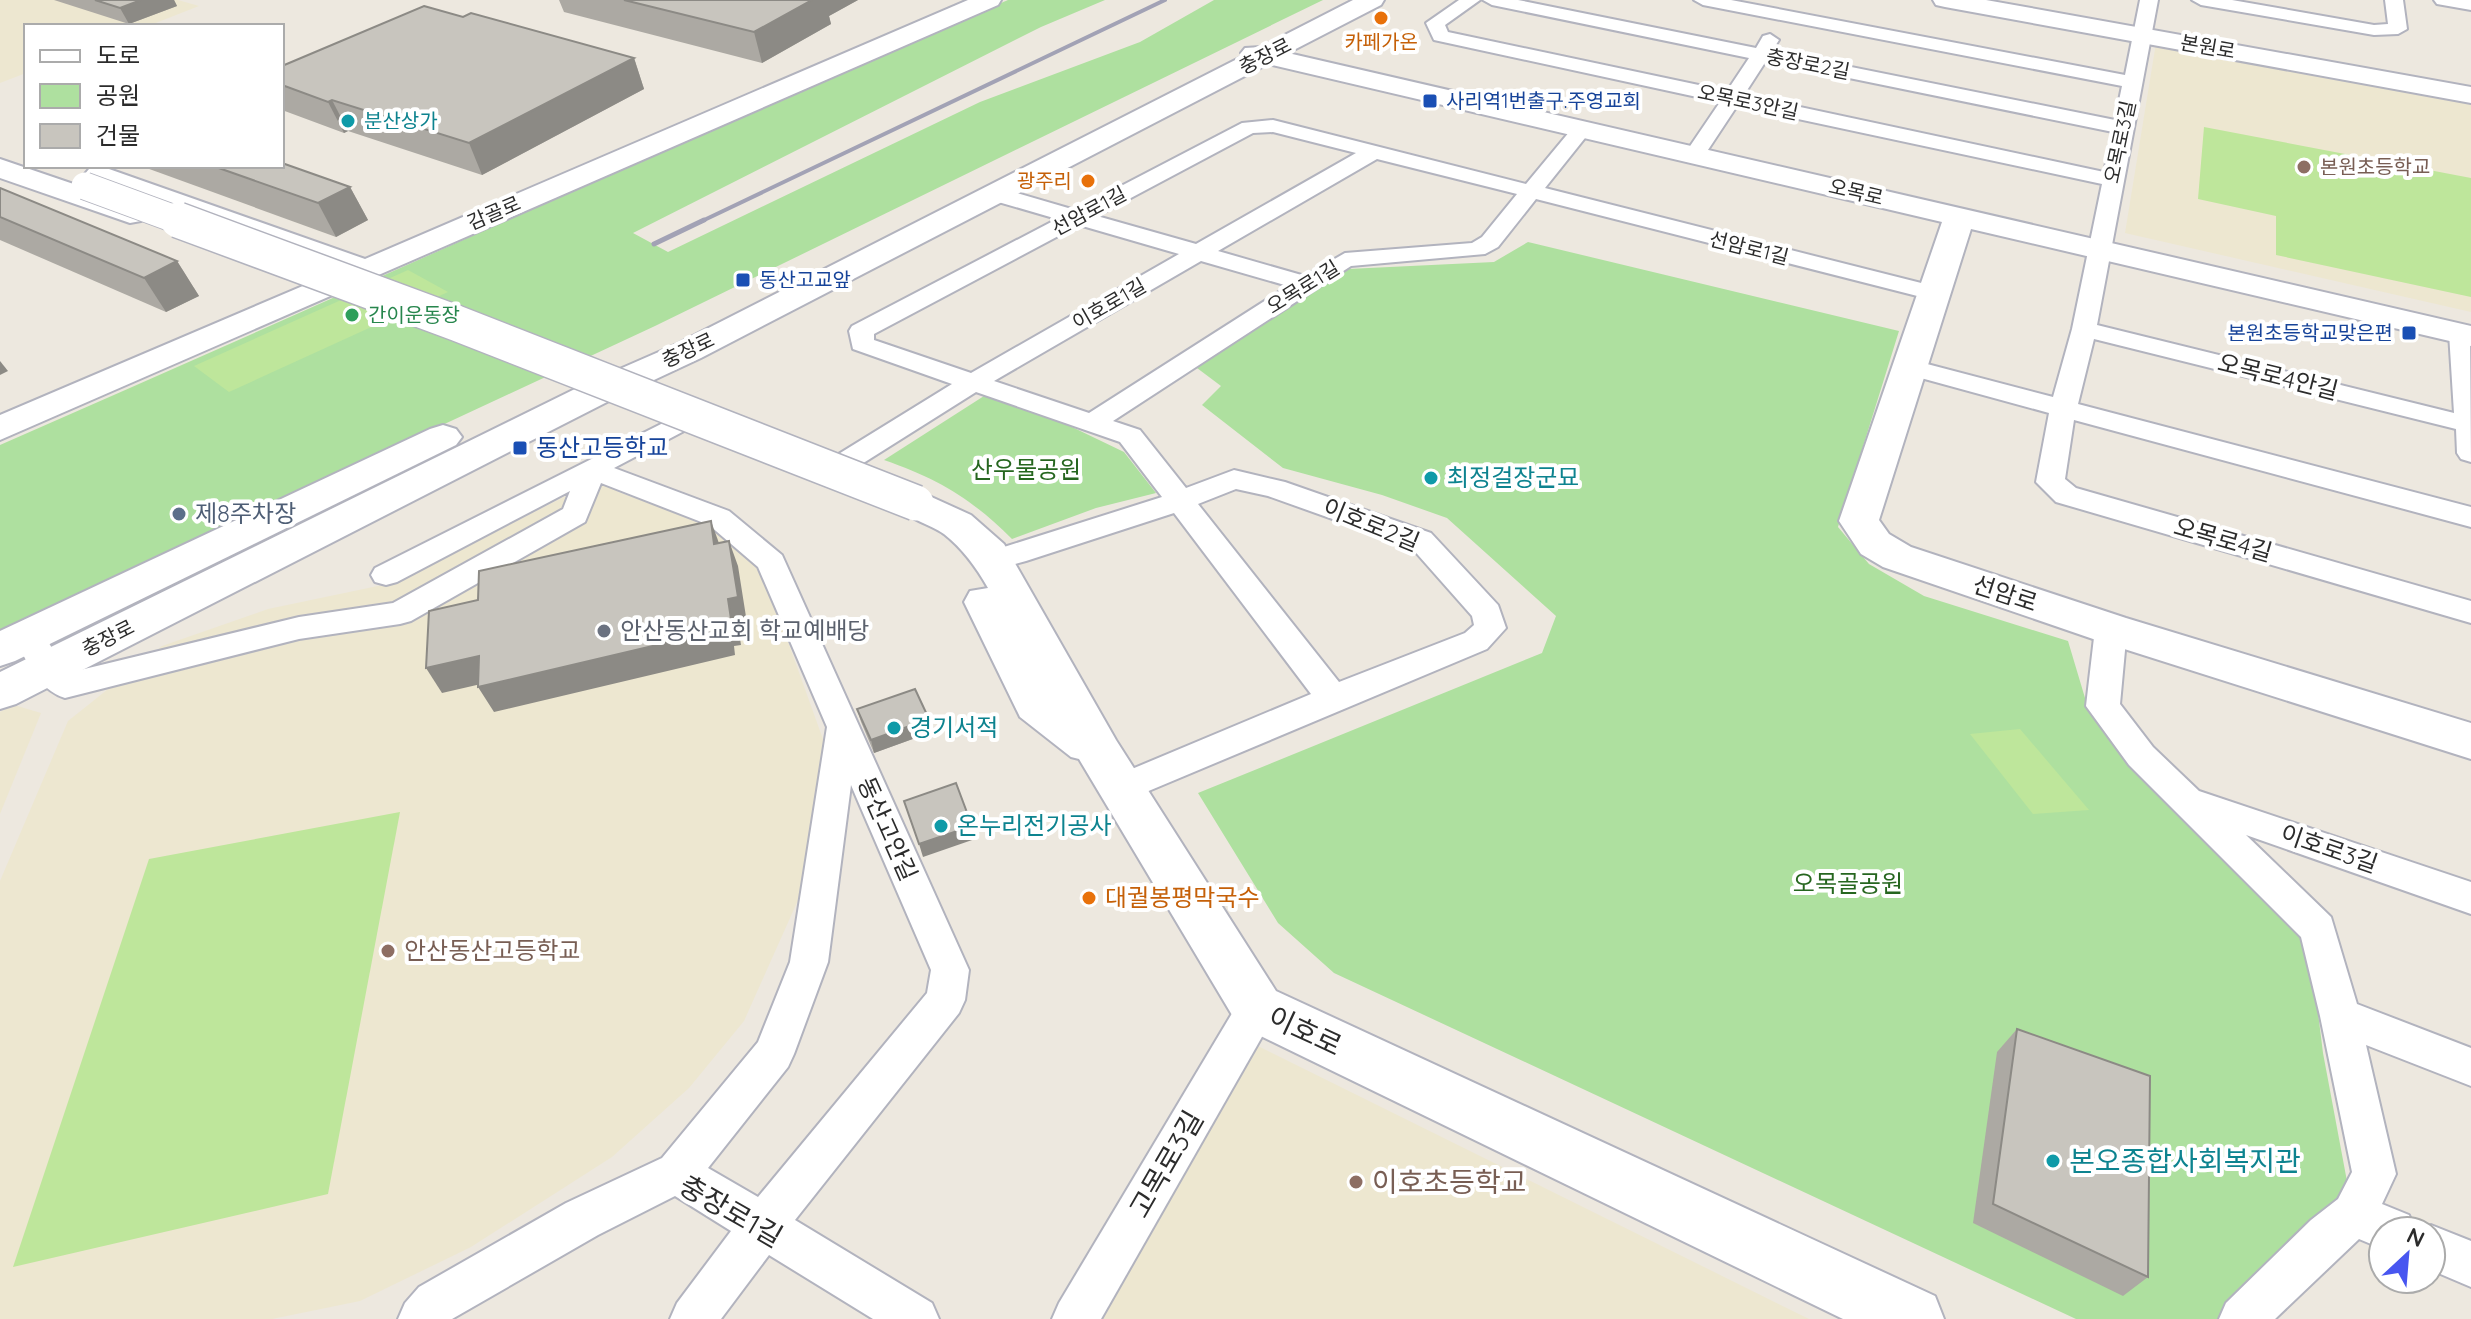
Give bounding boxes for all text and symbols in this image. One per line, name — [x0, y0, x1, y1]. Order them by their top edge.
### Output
marker: 카페가온 — [1372, 9, 1390, 27]
legend — [24, 24, 284, 168]
place label: 카페가온 — [1344, 29, 1418, 54]
street label: 본원로 — [2179, 29, 2237, 64]
street label: 충장로 — [1235, 32, 1295, 79]
text: 도로 — [96, 40, 140, 70]
street label: 충장로2길 — [1764, 43, 1852, 84]
street label: 오목로3안길 — [1695, 79, 1801, 124]
text: 공원 — [96, 80, 140, 110]
place label: 사리역1번출구.주영교회 — [1446, 88, 1641, 113]
marker: 사리역1번출구.주영교회 — [1421, 92, 1439, 110]
street label: 오목로3길 — [2099, 98, 2140, 186]
place label: 분산상가 — [364, 108, 438, 133]
marker: 분산상가 — [339, 112, 357, 130]
text: 건물 — [96, 120, 140, 150]
place label: 본원초등학교 — [2320, 154, 2430, 179]
marker: 본원초등학교 — [2295, 158, 2313, 176]
place label: 광주리 — [1017, 168, 1072, 193]
marker: 광주리 — [1079, 172, 1097, 190]
street label: 오목로 — [1826, 173, 1886, 210]
street label: 선암로1길 — [1047, 181, 1130, 241]
street label: 감골로 — [464, 190, 524, 235]
street label: 선암로1길 — [1707, 226, 1791, 269]
street label: 오목로1길 — [1262, 255, 1344, 319]
place label: 동산고교앞 — [759, 267, 851, 292]
marker: 동산고교앞 — [734, 271, 752, 289]
street label: 이호로1길 — [1067, 272, 1150, 335]
place label: 간이운동장 — [368, 302, 460, 327]
marker: 간이운동장 — [343, 306, 361, 324]
place label: 본원초등학교맞은편 — [2227, 320, 2393, 345]
marker: 본원초등학교맞은편 — [2400, 324, 2418, 342]
street label: 충장로 — [657, 327, 718, 373]
street label: 오목로4안길 — [2215, 347, 2342, 405]
place label: 동산고등학교 — [536, 432, 668, 462]
marker: 동산고등학교 — [511, 439, 529, 457]
park label: 산우물공원 — [971, 454, 1081, 484]
place label: 최정걸장군묘 — [1447, 462, 1579, 492]
marker: 최정걸장군묘 — [1422, 469, 1440, 487]
street label: 이호로2길 — [1319, 491, 1424, 557]
place label: 제8주차장 — [195, 498, 296, 528]
marker: 제8주차장 — [170, 505, 188, 523]
street label: 오목로4길 — [2171, 511, 2276, 567]
street label: 선암로 — [1969, 569, 2041, 618]
street label: 충장로 — [78, 614, 138, 661]
place label: 안산동산교회 학교예배당 — [620, 615, 869, 645]
marker: 안산동산교회 학교예배당 — [595, 622, 613, 640]
place label: 경기서적 — [910, 712, 998, 742]
marker: 경기서적 — [885, 719, 903, 737]
street label: 동산고안길 — [852, 772, 924, 885]
place label: 온누리전기공사 — [957, 810, 1112, 840]
marker: 온누리전기공사 — [932, 817, 950, 835]
street label: 이호로3길 — [2277, 817, 2382, 879]
park label: 오목골공원 — [1793, 868, 1903, 898]
place label: 대궐봉평막국수 — [1105, 882, 1260, 912]
marker: 대궐봉평막국수 — [1080, 889, 1098, 907]
place label: 안산동산고등학교 — [404, 935, 581, 965]
marker: 안산동산고등학교 — [379, 942, 397, 960]
street label: 이호로 — [1263, 998, 1348, 1063]
street label: 고목로3길 — [1121, 1104, 1210, 1223]
place label: 본오종합사회복지관 — [2069, 1143, 2301, 1178]
marker: 본오종합사회복지관 — [2044, 1152, 2062, 1170]
place label: 이호초등학교 — [1372, 1164, 1527, 1199]
street label: 충장로1길 — [673, 1167, 789, 1254]
marker: 이호초등학교 — [1347, 1173, 1365, 1191]
north arrow — [2367, 1215, 2447, 1295]
text: N — [2402, 1221, 2429, 1253]

